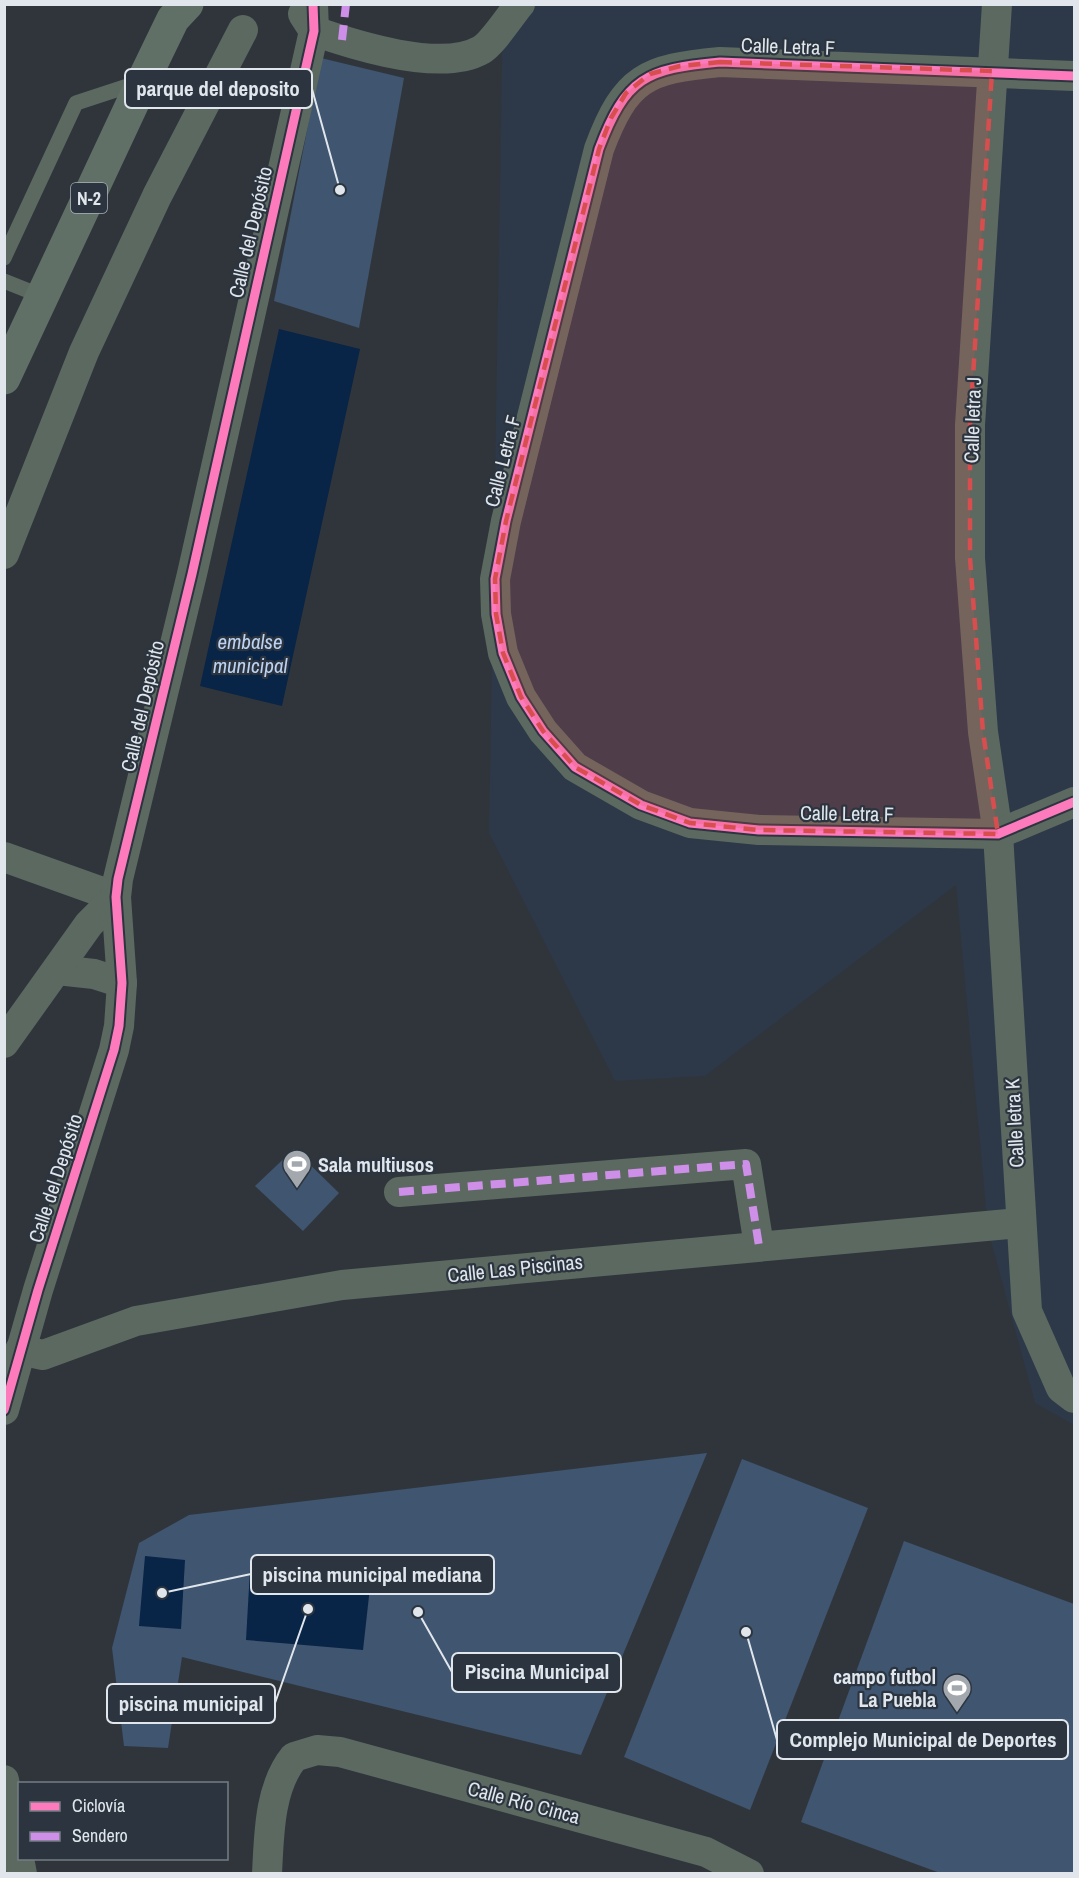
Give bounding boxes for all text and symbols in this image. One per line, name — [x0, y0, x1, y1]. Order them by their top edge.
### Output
street label: Calle Letra F — [741, 31, 835, 61]
callout: parque del deposito — [125, 69, 312, 108]
text: parque del deposito — [136, 74, 300, 103]
street label: Calle del Depósito — [222, 164, 278, 300]
road number: N-2 — [71, 183, 107, 213]
street label: Calle letra J — [957, 376, 987, 464]
street label: Calle Letra F — [478, 412, 526, 510]
water label: embalse municipal — [213, 627, 289, 680]
street label: Calle del Depósito — [114, 638, 170, 774]
street label: Calle Letra F — [800, 799, 894, 827]
street label: Calle letra K — [998, 1078, 1030, 1168]
street label: Calle del Depósito — [21, 1110, 89, 1246]
sports icon: Sala multiusos — [281, 1148, 313, 1190]
place label: Sala multiusos — [318, 1151, 434, 1178]
street label: Calle Las Piscinas — [446, 1247, 584, 1289]
callout: piscina municipal mediana — [251, 1555, 494, 1594]
text: piscina municipal mediana — [262, 1560, 482, 1589]
callout: Piscina Municipal — [452, 1653, 621, 1692]
text: Piscina Municipal — [465, 1657, 609, 1686]
place label: campo futbol La Puebla — [833, 1663, 936, 1713]
sports icon: campo futbol La Puebla — [941, 1672, 973, 1714]
callout: piscina municipal — [107, 1684, 275, 1723]
text: piscina municipal — [119, 1689, 263, 1718]
callout: Complejo Municipal de Deportes — [777, 1720, 1068, 1759]
text: Complejo Municipal de Deportes — [790, 1725, 1056, 1754]
street label: Calle Río Cinca — [465, 1774, 583, 1830]
legend — [18, 1782, 228, 1860]
text: Ciclovía — [72, 1793, 125, 1818]
text: Sendero — [72, 1823, 128, 1848]

